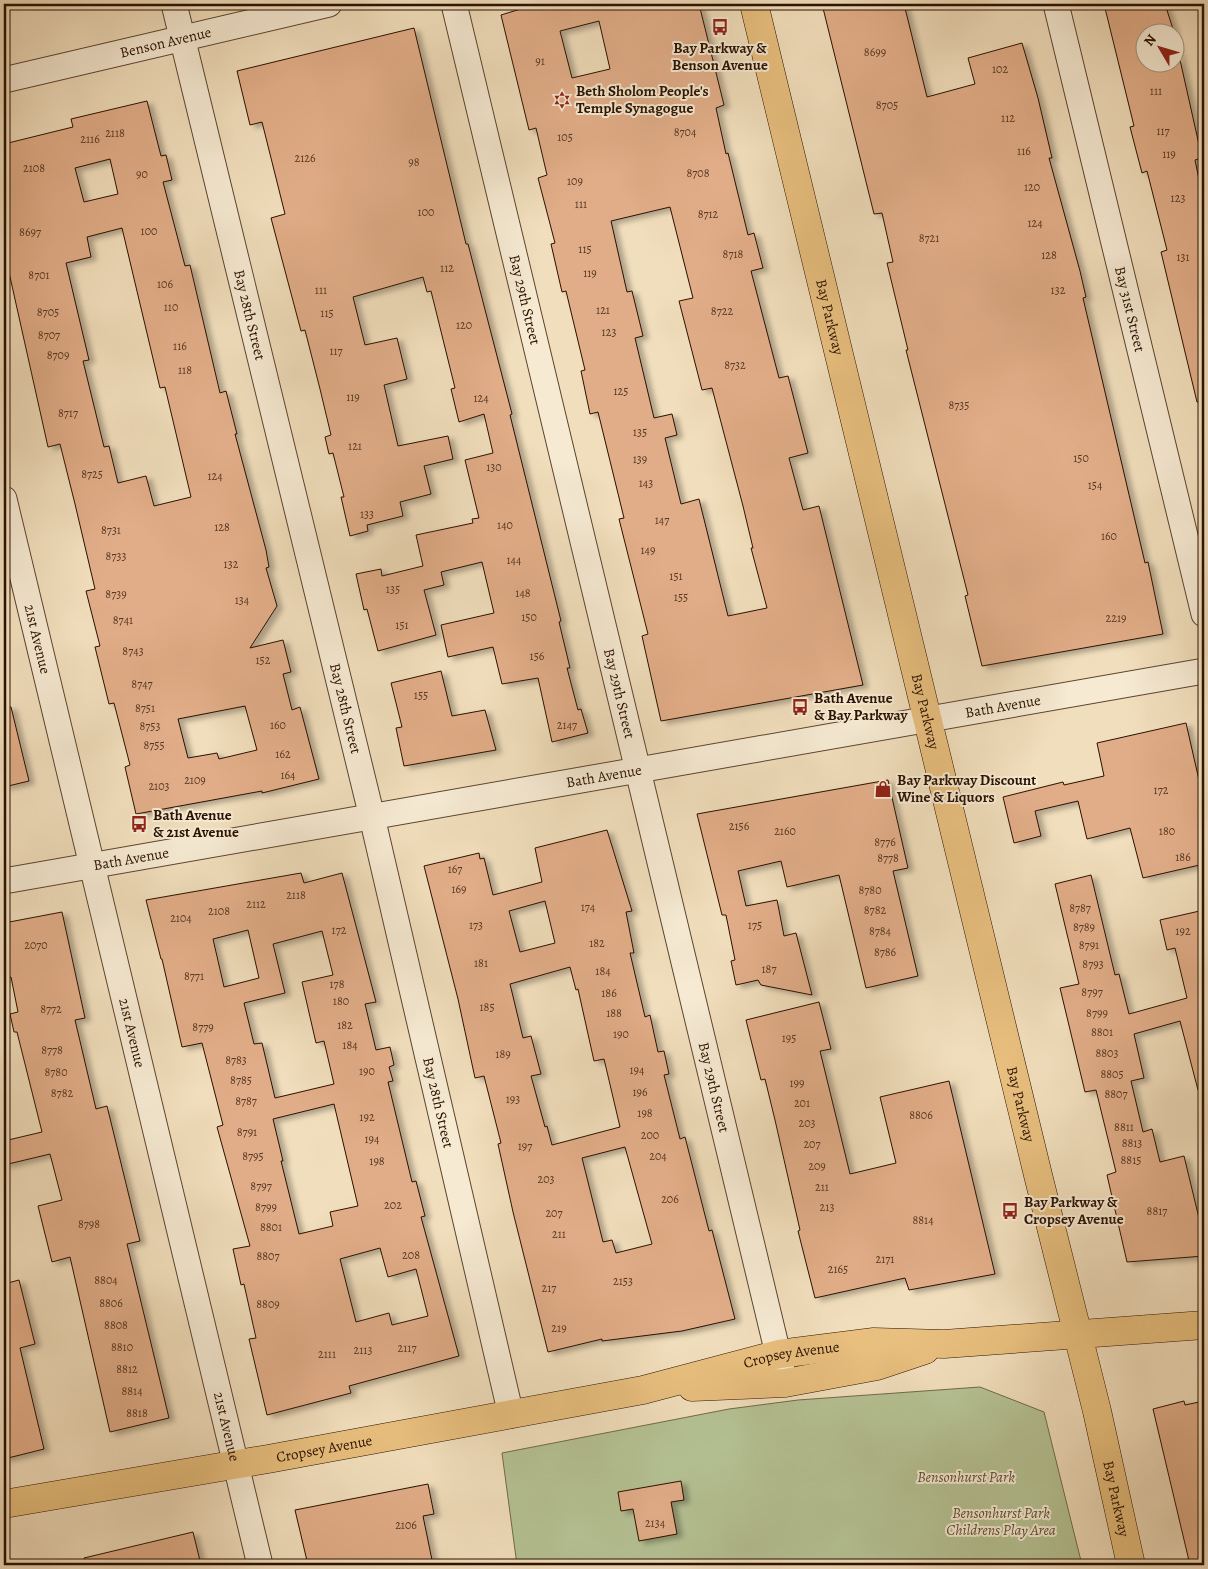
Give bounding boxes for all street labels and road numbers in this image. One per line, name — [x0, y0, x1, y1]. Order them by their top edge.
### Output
street label: Benson Avenue — [118, 22, 214, 63]
street label: Bay 29th Street — [504, 252, 545, 347]
street label: Bay 31st Street — [1110, 264, 1150, 354]
street label: Bay 28th Street — [229, 268, 270, 362]
street label: Bay Parkway — [811, 277, 849, 357]
street label: 21st Avenue — [20, 602, 56, 676]
street label: Bay 29th Street — [599, 646, 640, 741]
street label: Bay 28th Street — [325, 661, 366, 756]
street label: Bay Parkway — [907, 672, 944, 752]
street label: Bath Avenue — [963, 690, 1043, 723]
street label: Bath Avenue — [564, 760, 644, 792]
street label: Bath Avenue — [92, 842, 171, 875]
street label: 21st Avenue — [114, 996, 150, 1070]
street label: Bay 29th Street — [694, 1040, 735, 1134]
street label: Bay 28th Street — [418, 1055, 459, 1150]
street label: Bay Parkway — [1002, 1064, 1040, 1144]
street label: Cropsey Avenue — [741, 1336, 841, 1373]
street label: 21st Avenue — [209, 1390, 245, 1464]
street label: Cropsey Avenue — [275, 1430, 374, 1467]
street label: Bay Parkway — [1098, 1459, 1135, 1539]

